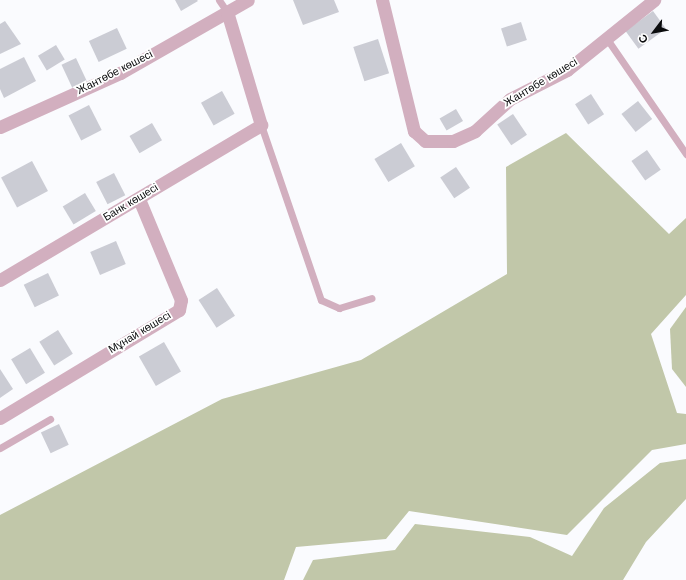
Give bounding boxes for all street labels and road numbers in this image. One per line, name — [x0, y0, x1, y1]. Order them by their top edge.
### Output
street label: Жантөбе көшесі — [75, 48, 155, 98]
street label: Жантөбе көшесі — [502, 56, 580, 110]
street label: Банк көшесі — [101, 181, 161, 225]
street label: Мұнай көшесі — [106, 309, 174, 357]

